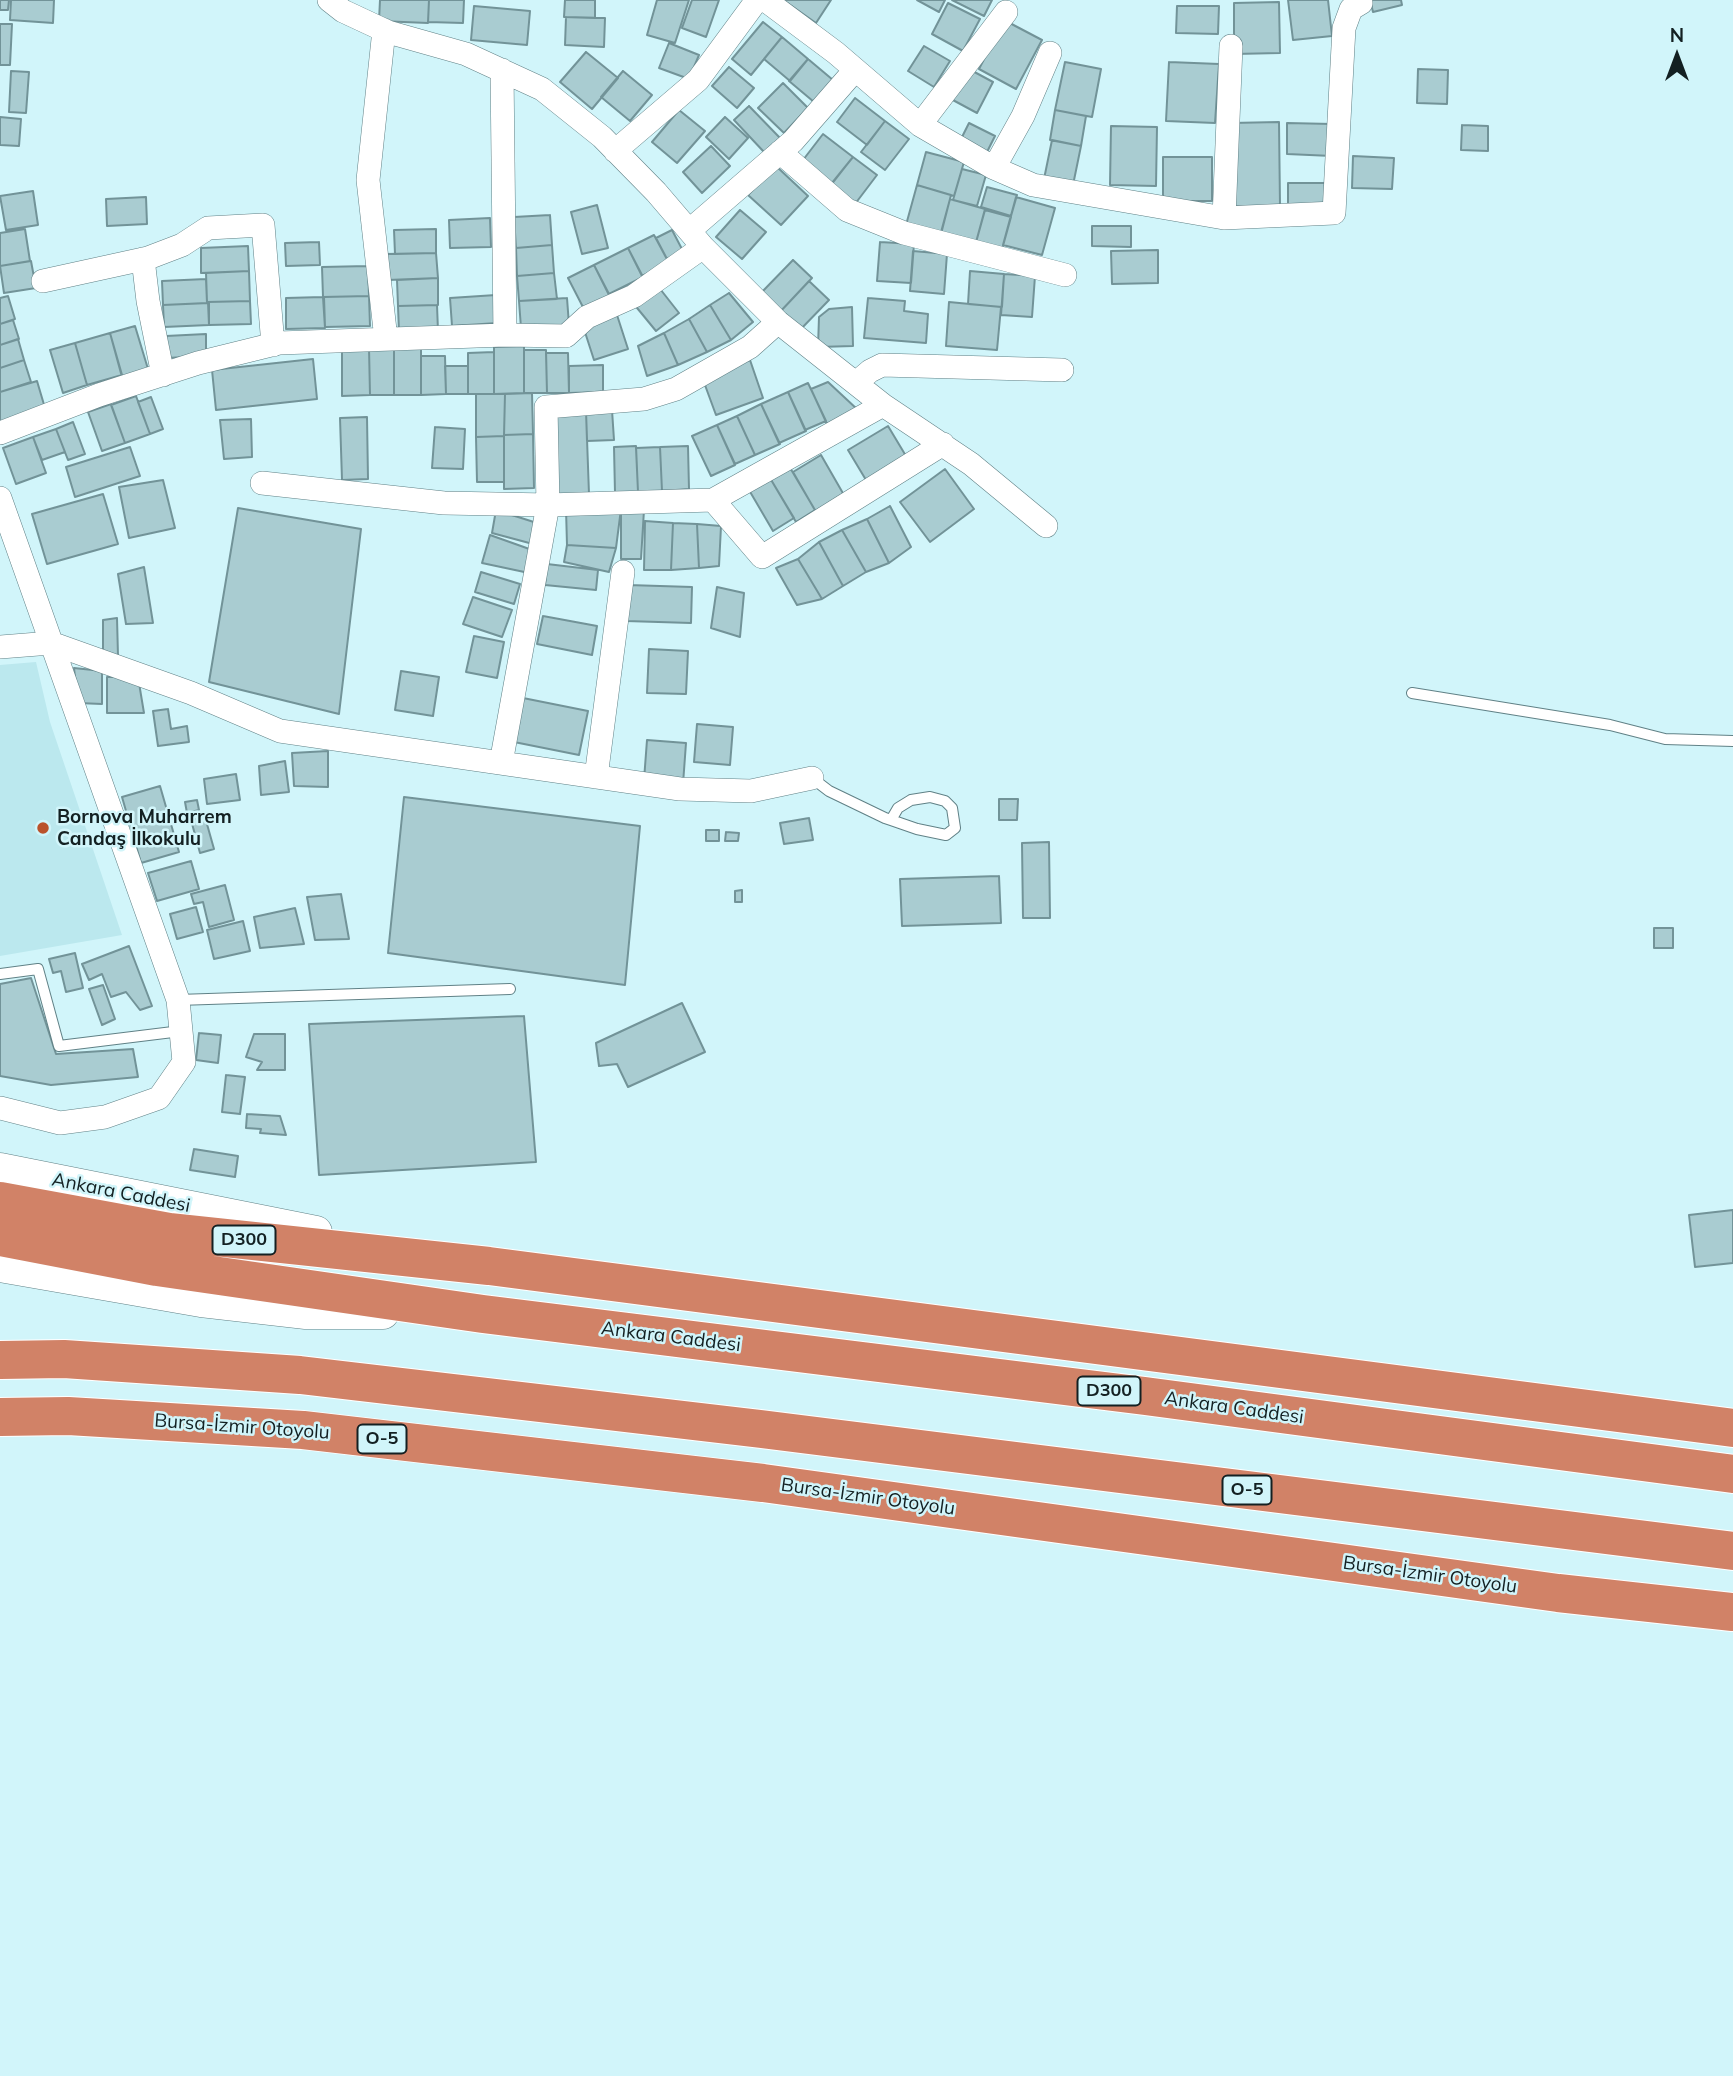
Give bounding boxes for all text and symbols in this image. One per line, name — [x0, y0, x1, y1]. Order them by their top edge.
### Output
north arrow — [1642, 21, 1712, 91]
text: N — [1670, 23, 1684, 47]
place label: Bornova Muharrem Candaş İlkokulu — [57, 806, 232, 850]
marker: Bornova Muharrem Candaş İlkokulu — [35, 820, 51, 836]
street label: Ankara Caddesi — [50, 1168, 192, 1218]
road number: D300 — [212, 1226, 276, 1254]
street label: Ankara Caddesi — [600, 1317, 742, 1357]
road number: D300 — [1078, 1376, 1140, 1406]
street label: Ankara Caddesi — [1163, 1387, 1305, 1429]
street label: Bursa-İzmir Otoyolu — [154, 1409, 330, 1445]
road number: O-5 — [358, 1424, 406, 1454]
street label: Bursa-İzmir Otoyolu — [779, 1473, 957, 1521]
road number: O-5 — [1222, 1476, 1272, 1504]
street label: Bursa-İzmir Otoyolu — [1341, 1551, 1519, 1599]

